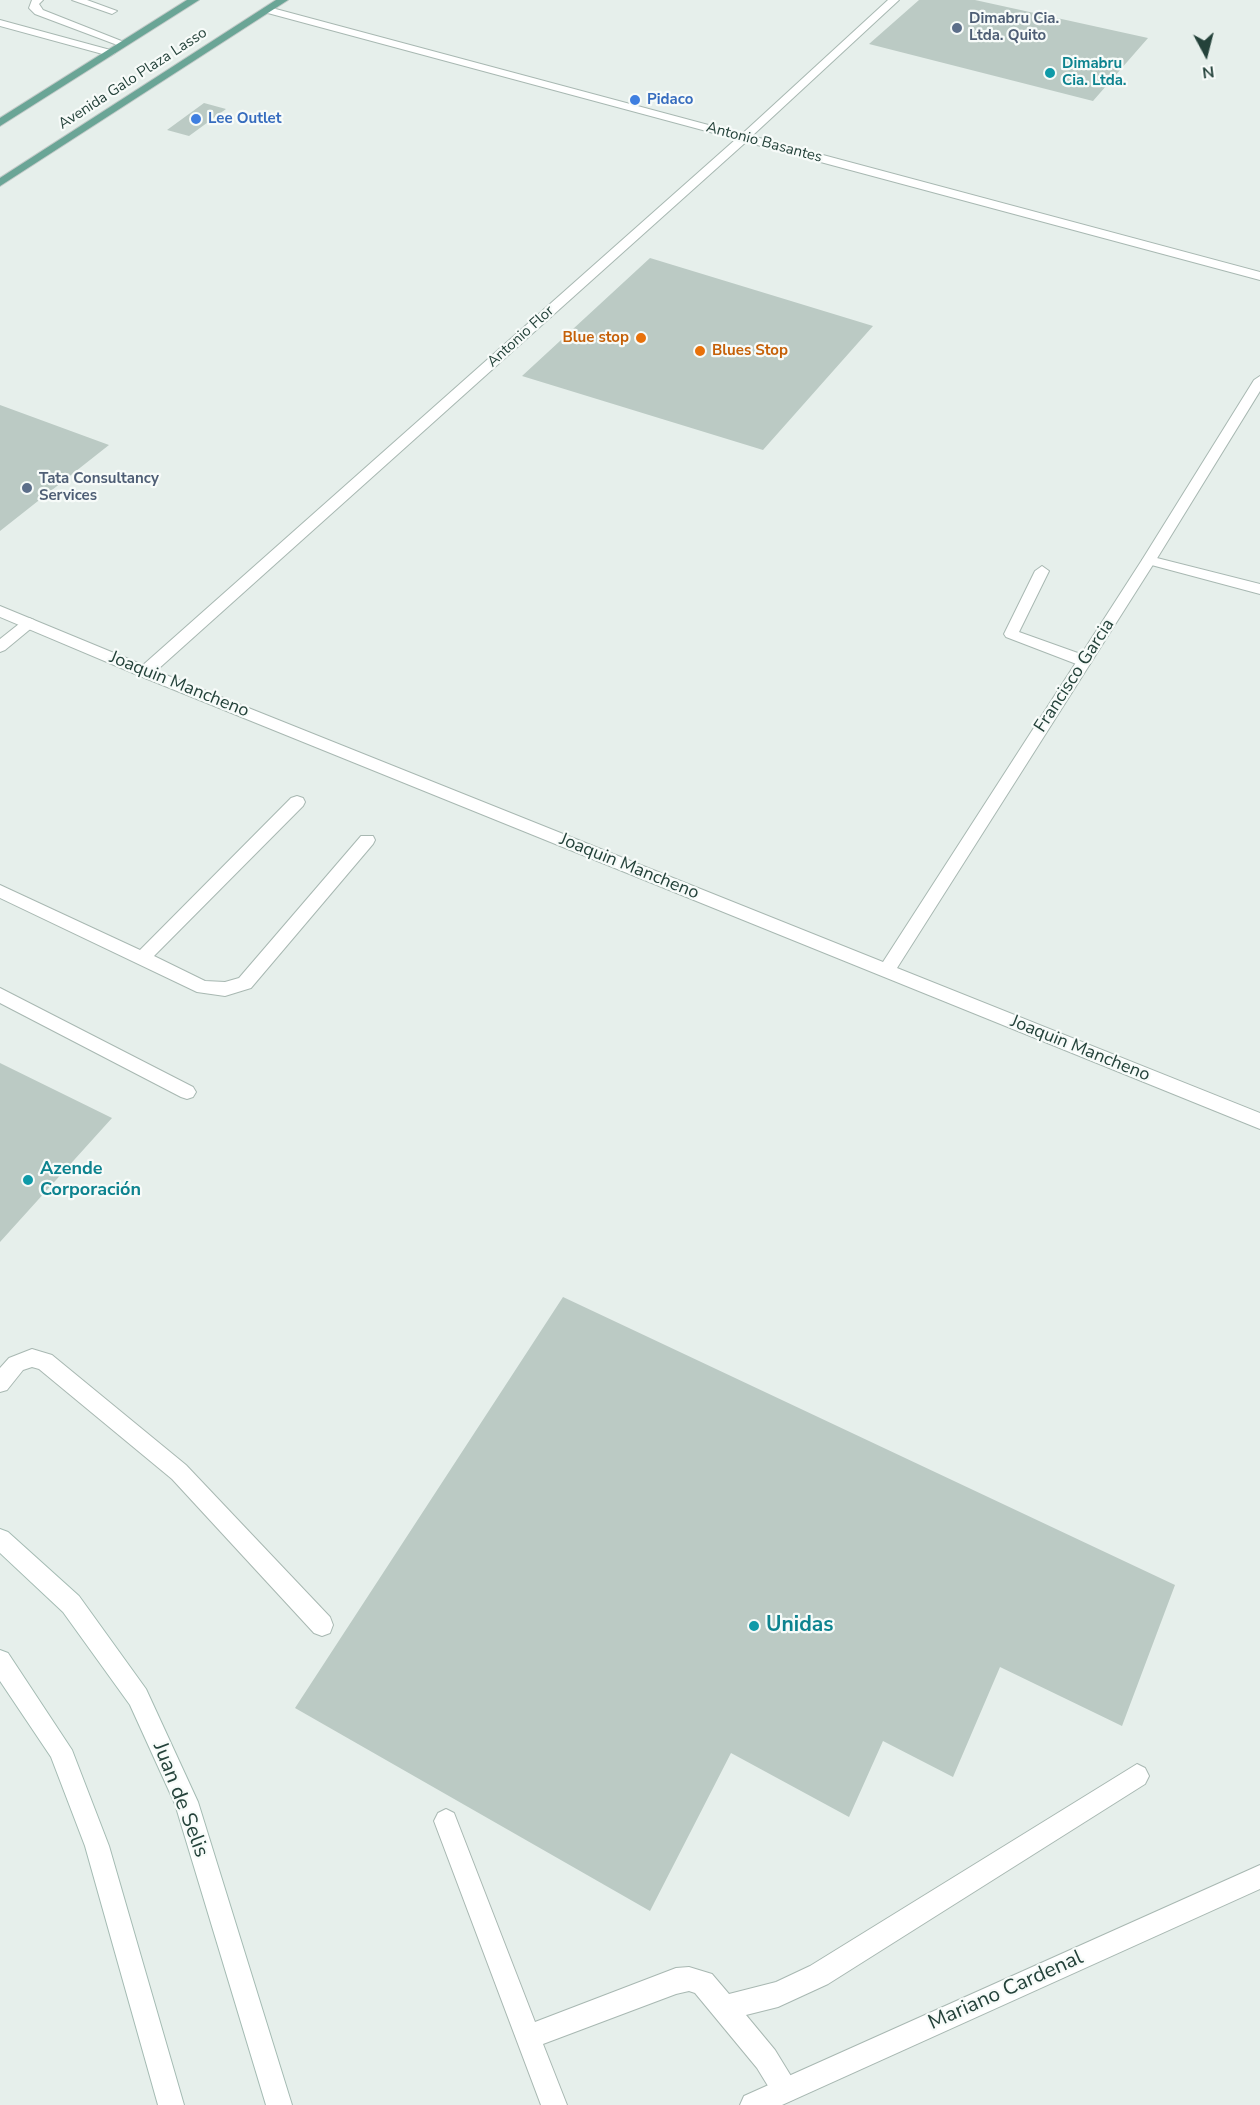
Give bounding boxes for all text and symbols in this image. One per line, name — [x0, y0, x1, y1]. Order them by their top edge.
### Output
place label: Dimabru Cia. Ltda. Quito — [969, 10, 1059, 45]
marker: Dimabru Cia. Ltda. Quito — [950, 21, 964, 35]
street label: Avenida Galo Plaza Lasso — [55, 24, 211, 134]
north arrow — [1176, 24, 1236, 84]
place label: Dimabru Cia. Ltda. — [1062, 55, 1127, 90]
text: N — [1201, 60, 1215, 84]
marker: Dimabru Cia. Ltda. — [1043, 66, 1057, 80]
place label: Pidaco — [647, 91, 693, 109]
marker: Pidaco — [628, 93, 642, 107]
place label: Lee Outlet — [208, 110, 281, 128]
marker: Lee Outlet — [189, 112, 203, 126]
street label: Antonio Basantes — [704, 119, 824, 167]
street label: Antonio Flor — [484, 302, 558, 372]
place label: Blue stop — [562, 329, 629, 347]
marker: Blue stop — [634, 331, 648, 345]
place label: Blues Stop — [712, 342, 788, 360]
marker: Blues Stop — [693, 344, 707, 358]
place label: Tata Consultancy Services — [39, 470, 159, 505]
marker: Tata Consultancy Services — [20, 481, 34, 495]
street label: Francisco Garcia — [1030, 615, 1120, 737]
street label: Joaquin Mancheno — [106, 647, 252, 723]
street label: Joaquin Mancheno — [556, 829, 702, 905]
street label: Joaquin Mancheno — [1007, 1011, 1153, 1087]
place label: Azende Corporación — [40, 1159, 141, 1202]
marker: Azende Corporación — [21, 1173, 35, 1187]
place label: Unidas — [766, 1613, 833, 1639]
marker: Unidas — [747, 1619, 761, 1633]
street label: Juan de Selis — [147, 1739, 213, 1861]
street label: Mariano Cardenal — [925, 1946, 1087, 2036]

